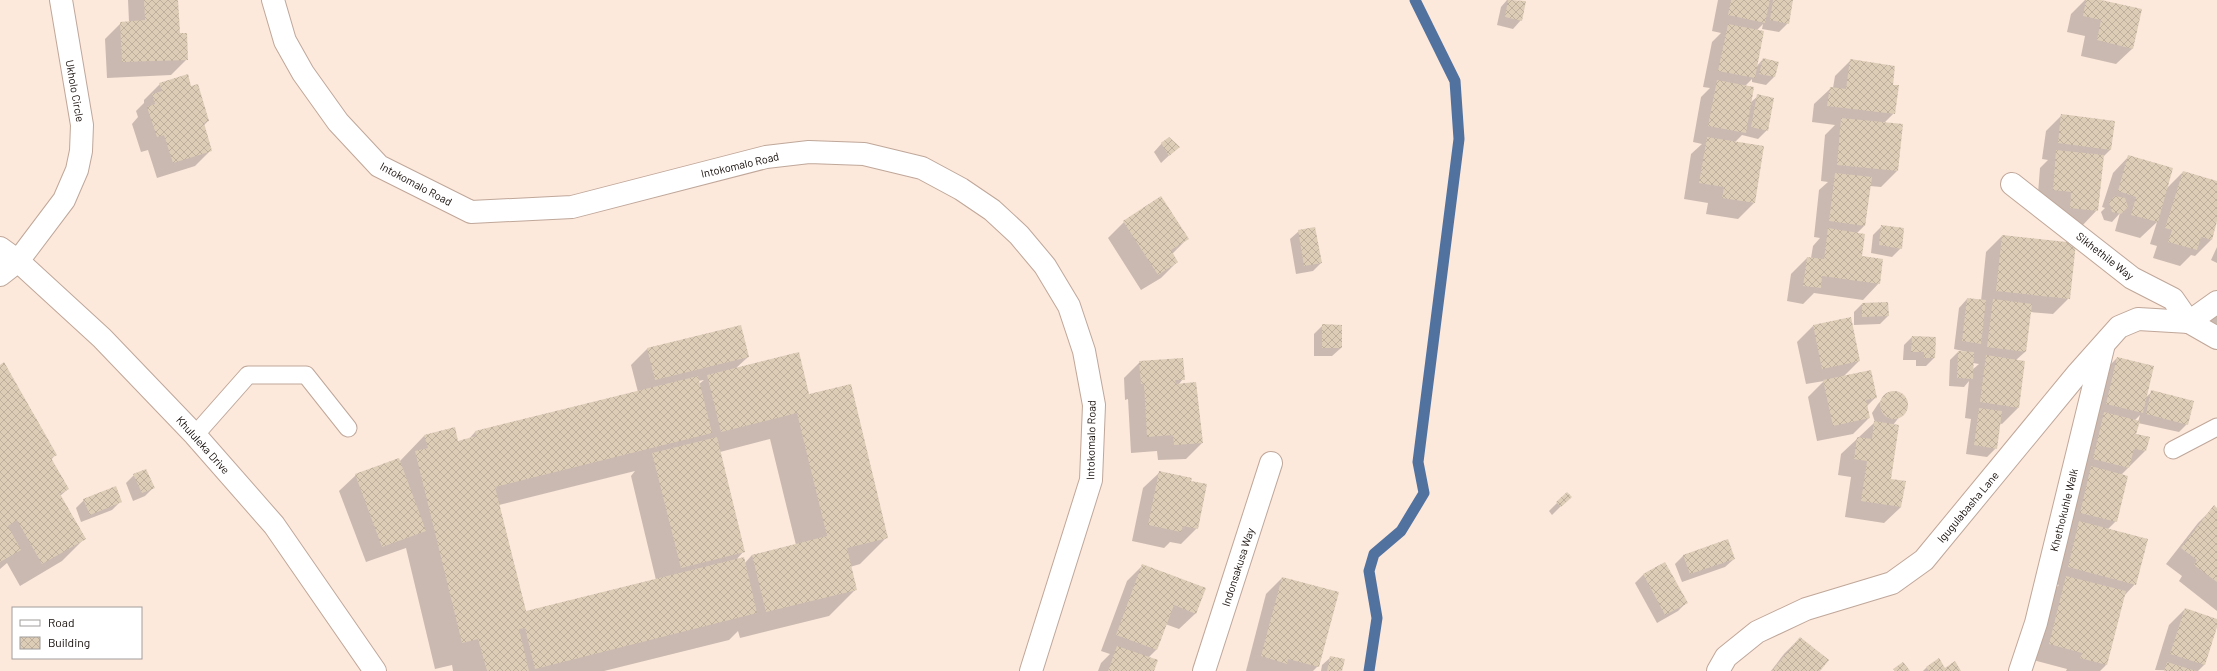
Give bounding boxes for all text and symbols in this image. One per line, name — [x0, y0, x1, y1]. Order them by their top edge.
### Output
street label: Ukholo Circle — [64, 59, 87, 123]
street label: Intokomalo Road — [700, 149, 780, 180]
street label: Intokomalo Road — [378, 159, 454, 208]
street label: Sikhethile Way — [2074, 229, 2137, 282]
street label: Intokomalo Road — [1083, 400, 1098, 480]
street label: Khululeka Drive — [174, 413, 233, 476]
street label: Khethokuhle Walk — [2047, 467, 2080, 553]
street label: Igugulabasha Lane — [1934, 468, 2001, 545]
street label: Indonsakusa Way — [1219, 526, 1256, 608]
legend — [12, 607, 142, 659]
text: Road — [48, 615, 75, 629]
text: Building — [48, 635, 90, 649]

